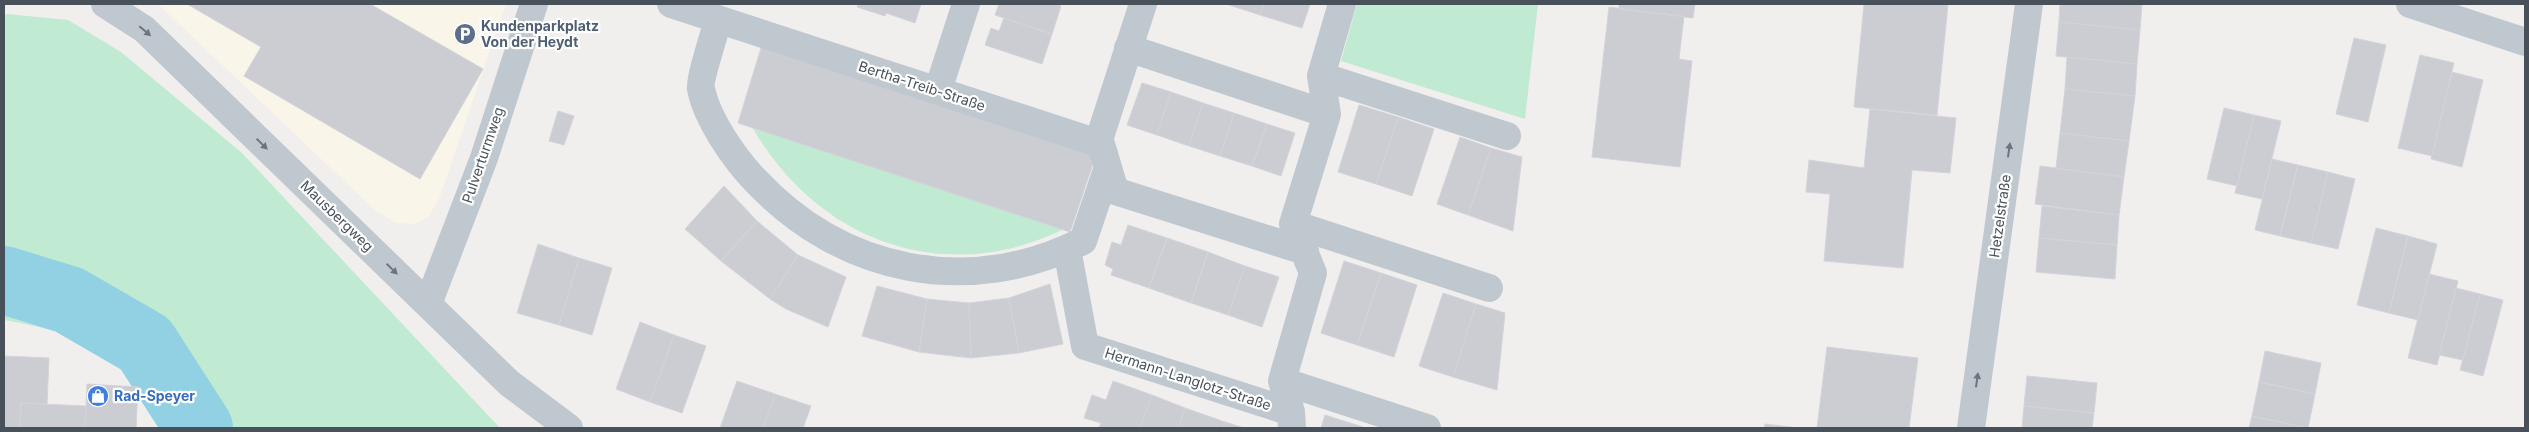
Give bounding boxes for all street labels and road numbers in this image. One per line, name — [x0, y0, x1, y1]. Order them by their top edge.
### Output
street label: Bertha-Treib-Straße — [857, 57, 988, 114]
street label: Pulverturmweg — [458, 105, 507, 205]
street label: Hetzelstraße — [1985, 173, 2014, 259]
street label: Mausbergweg — [297, 177, 377, 255]
street label: Hermann-Langlotz-Straße — [1103, 344, 1273, 413]

